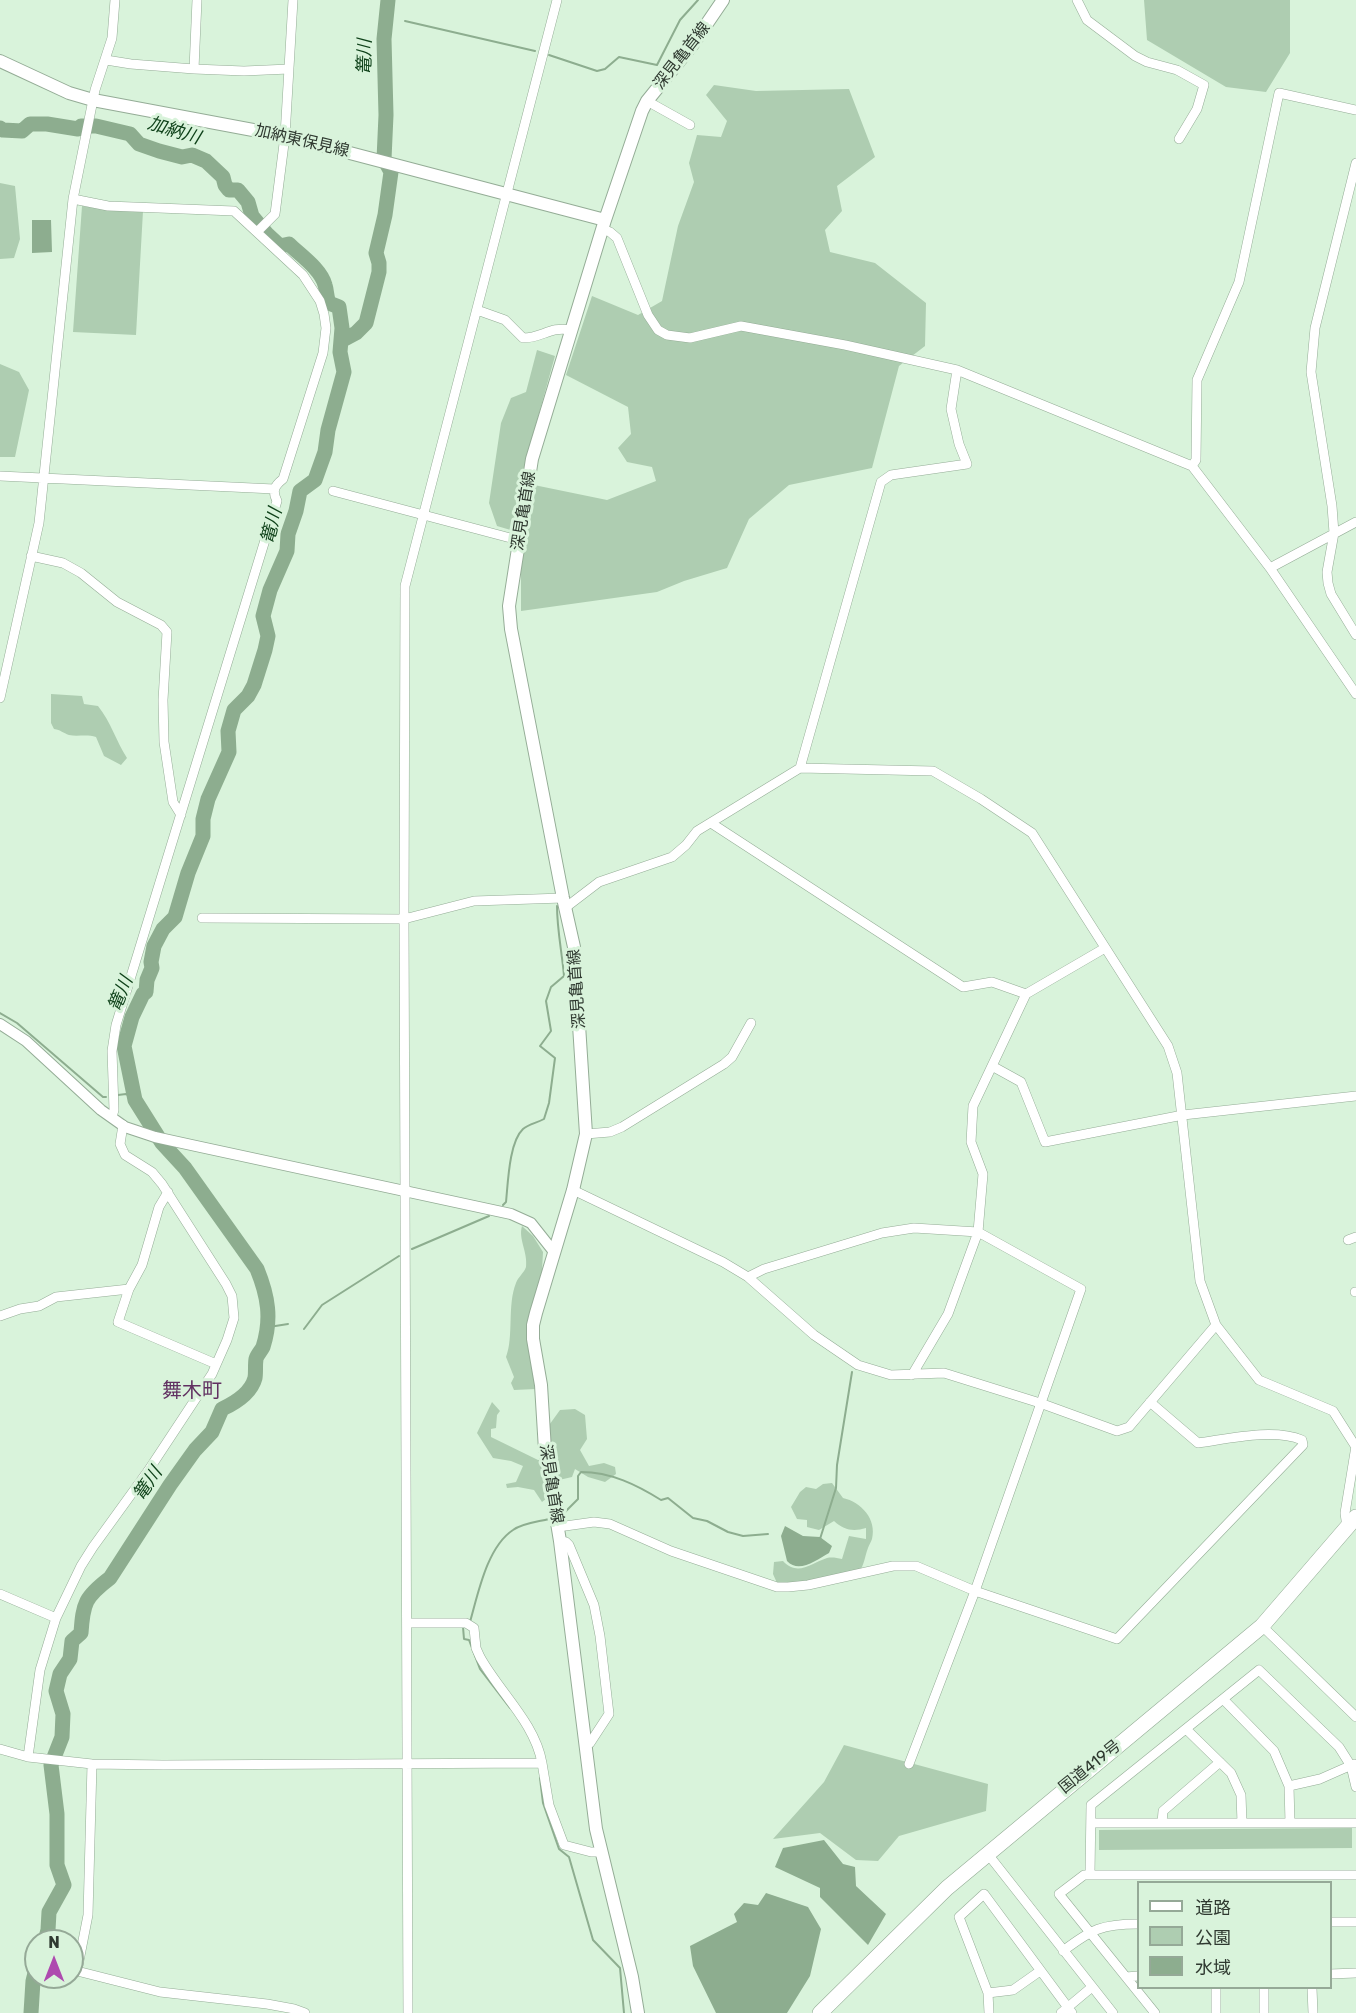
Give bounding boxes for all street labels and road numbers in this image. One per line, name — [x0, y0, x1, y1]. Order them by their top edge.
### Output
street label: 深見亀首線 — [650, 19, 714, 93]
street label: 加納東保見線 — [253, 121, 351, 161]
street label: 深見亀首線 — [508, 470, 540, 552]
street label: 深見亀首線 — [565, 948, 589, 1030]
street label: 深見亀首線 — [535, 1443, 567, 1525]
street label: 国道419号 — [1055, 1736, 1125, 1798]

